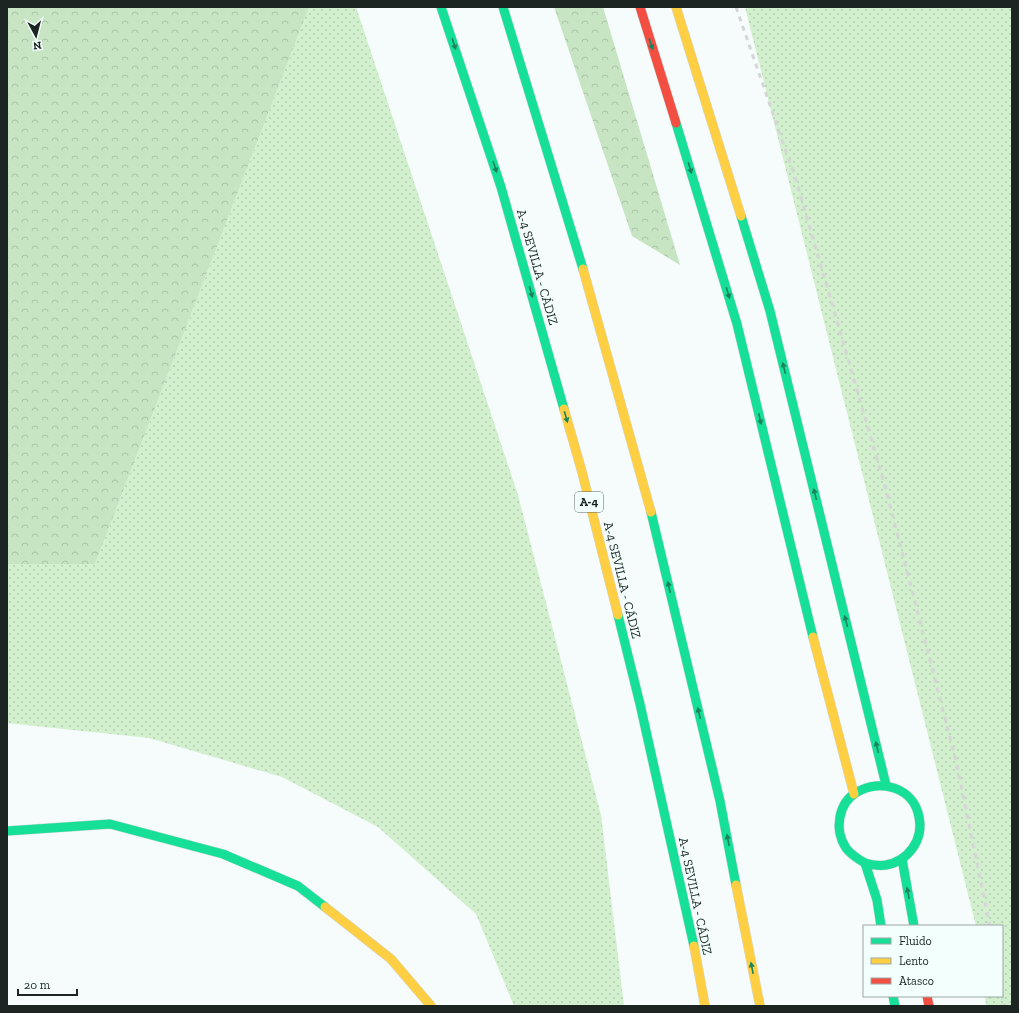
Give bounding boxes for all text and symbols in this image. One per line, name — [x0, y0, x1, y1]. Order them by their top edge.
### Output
north arrow — [16, 16, 56, 56]
text: N — [32, 38, 42, 52]
one-way arrow — [451, 38, 457, 50]
one-way arrow — [649, 38, 655, 50]
one-way arrow — [492, 162, 498, 174]
one-way arrow — [687, 163, 693, 175]
street label: A-4 SEVILLA - CÁDIZ — [514, 207, 561, 327]
one-way arrow — [528, 286, 534, 298]
one-way arrow — [725, 287, 731, 299]
one-way arrow — [781, 362, 787, 374]
one-way arrow — [563, 412, 569, 424]
one-way arrow — [757, 412, 763, 425]
one-way arrow — [812, 488, 818, 500]
road number: A-4 — [575, 492, 603, 512]
street label: A-4 SEVILLA - CÁDIZ — [601, 520, 644, 641]
one-way arrow — [666, 581, 672, 593]
one-way arrow — [842, 615, 848, 627]
one-way arrow — [696, 707, 702, 719]
one-way arrow — [873, 741, 879, 753]
one-way arrow — [724, 834, 730, 846]
street label: A-4 SEVILLA - CÁDIZ — [676, 836, 715, 957]
one-way arrow — [905, 886, 911, 899]
legend — [863, 925, 1003, 997]
text: Fluido — [899, 934, 932, 948]
text: Lento — [899, 954, 929, 968]
one-way arrow — [749, 962, 755, 974]
scale bar — [18, 971, 77, 997]
text: Atasco — [899, 974, 934, 988]
text: 20 m — [24, 978, 51, 992]

